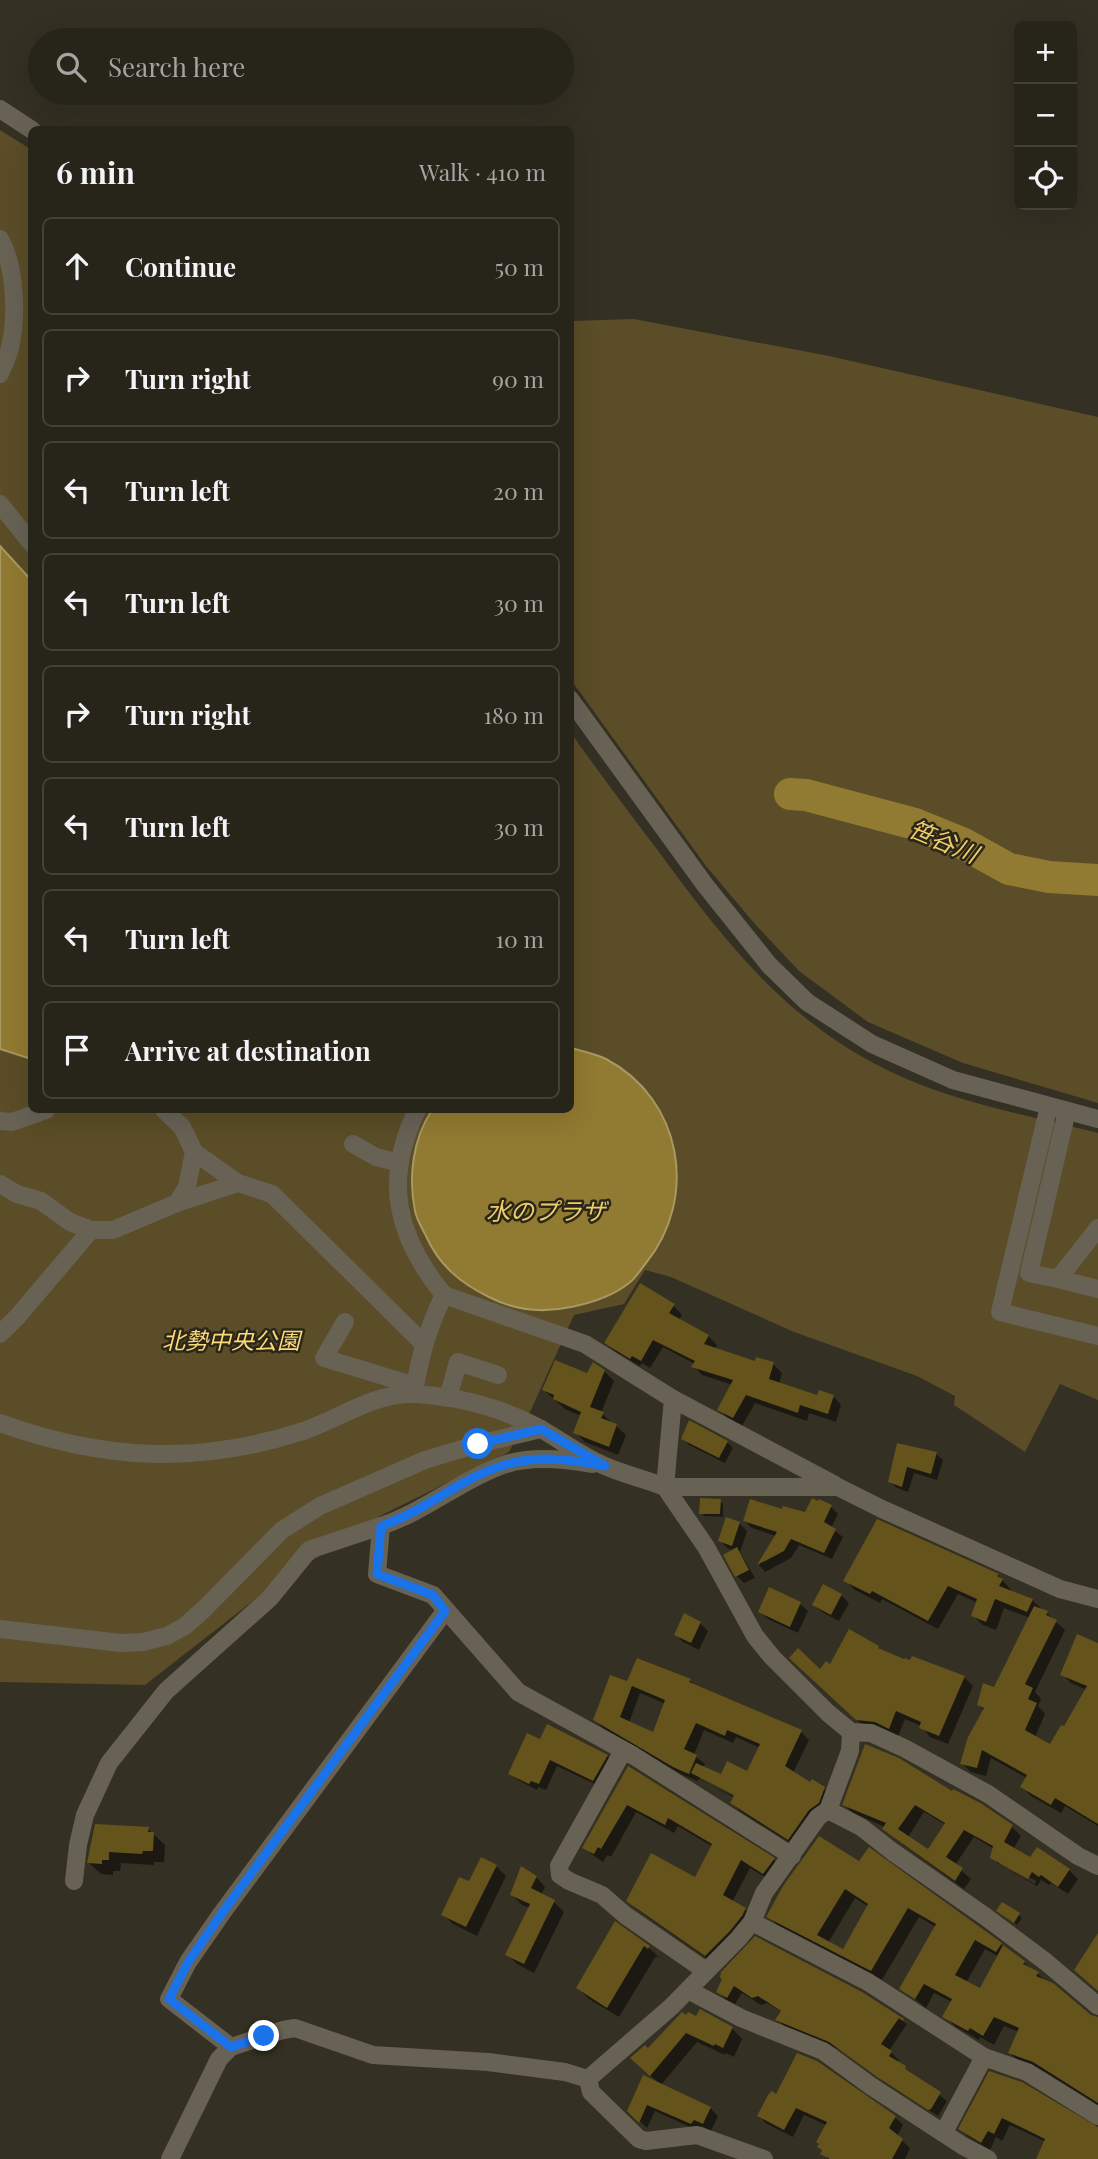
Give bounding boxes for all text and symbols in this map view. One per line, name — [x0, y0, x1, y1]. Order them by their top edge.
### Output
map controls — [1014, 21, 1077, 210]
button: + — [1014, 21, 1077, 84]
search box — [28, 28, 574, 105]
icon: search — [52, 48, 90, 86]
text: Search here — [108, 49, 245, 84]
button: − — [1014, 84, 1077, 147]
button: locate — [1014, 147, 1077, 210]
text: 6 min — [56, 152, 135, 192]
text: Walk · 410 m — [419, 156, 546, 187]
icon: ahead — [58, 247, 96, 285]
text: Continue — [125, 249, 236, 284]
text: 50 m — [495, 251, 544, 282]
icon: right — [58, 359, 96, 397]
text: Turn right — [125, 361, 251, 396]
text: 90 m — [492, 363, 544, 394]
icon: left — [58, 471, 96, 509]
text: Turn left — [125, 473, 230, 508]
text: 20 m — [493, 475, 544, 506]
icon: left — [58, 583, 96, 621]
text: Turn left — [125, 585, 230, 620]
text: 30 m — [494, 587, 544, 618]
icon: right — [58, 695, 96, 733]
text: Turn right — [125, 697, 251, 732]
text: 180 m — [484, 699, 544, 730]
icon: left — [58, 807, 96, 845]
text: Turn left — [125, 809, 230, 844]
text: 30 m — [494, 811, 544, 842]
water label: 笹谷川 — [905, 811, 986, 870]
icon: left — [58, 919, 96, 957]
text: Turn left — [125, 921, 230, 956]
text: 10 m — [496, 923, 544, 954]
icon: arrive — [58, 1031, 96, 1069]
text: Arrive at destination — [125, 1033, 371, 1068]
water label: 水のプラザ — [486, 1194, 609, 1226]
park label: 北勢中央公園 — [162, 1324, 303, 1355]
route start — [462, 1428, 493, 1459]
route end — [248, 2020, 279, 2051]

